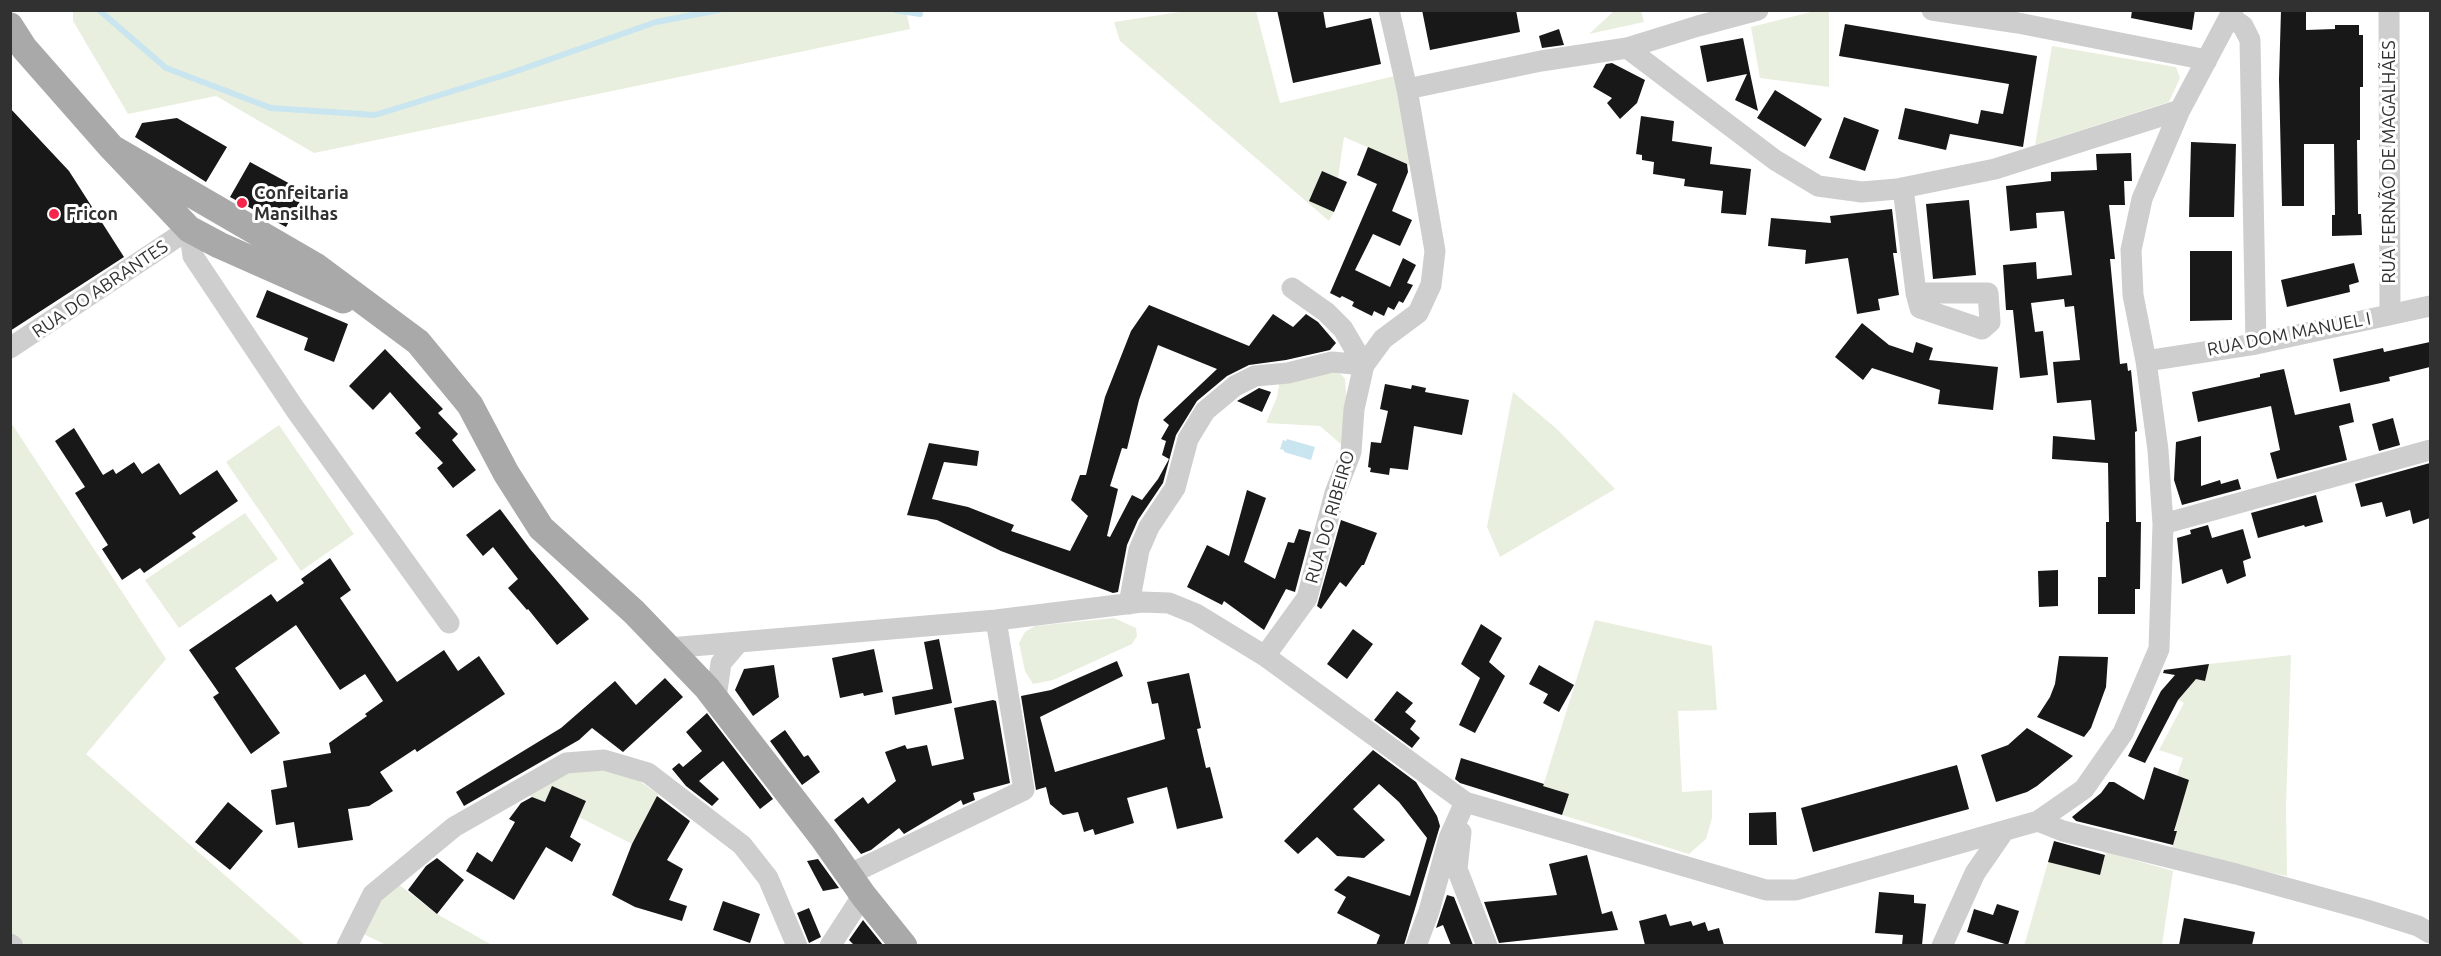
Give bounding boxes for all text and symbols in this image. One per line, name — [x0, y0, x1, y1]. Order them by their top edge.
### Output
street label: RUA FERNÃO DE MAGALHÃES — [2378, 40, 2400, 284]
place label: Confeitaria Mansilhas — [254, 182, 349, 224]
marker: Confeitaria Mansilhas — [235, 196, 249, 210]
place label: Fricon — [66, 203, 118, 225]
marker: Fricon — [47, 207, 61, 221]
street label: RUA DO ABRANTES — [28, 236, 172, 342]
street label: RUA DOM MANUEL I — [2205, 308, 2373, 360]
street label: RUA DO RIBEIRO — [1301, 448, 1359, 586]

